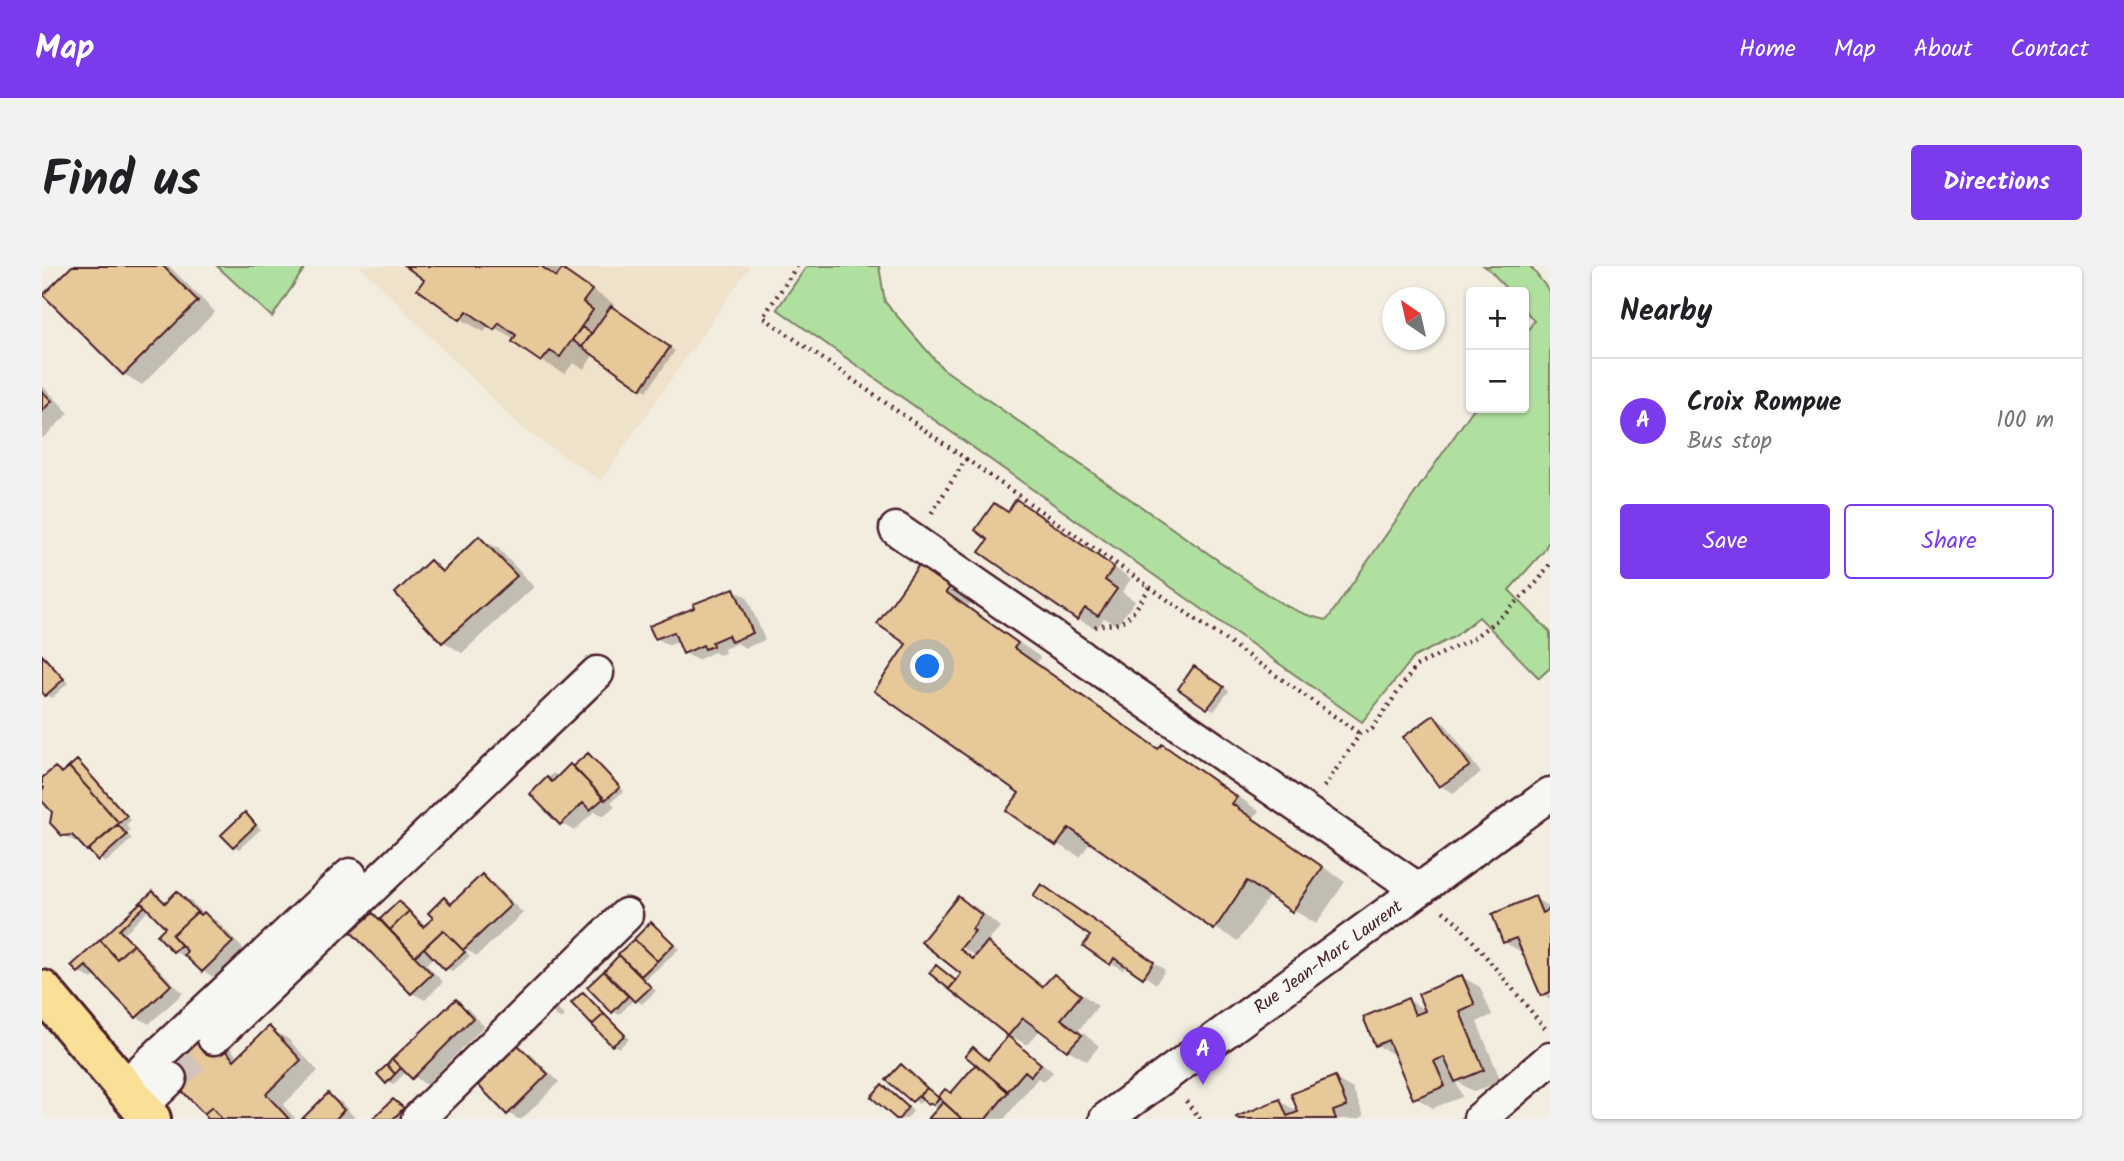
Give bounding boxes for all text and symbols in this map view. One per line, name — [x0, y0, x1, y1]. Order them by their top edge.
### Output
text: Map — [35, 23, 95, 76]
text: Home — [1739, 30, 1796, 69]
text: Map — [1834, 30, 1876, 69]
text: About — [1914, 30, 1972, 69]
text: Contact — [2010, 30, 2089, 69]
text: Find us — [42, 143, 200, 221]
button: Directions — [1911, 145, 2082, 220]
north arrow — [1382, 287, 1445, 350]
map controls — [1466, 287, 1529, 413]
button: + — [1466, 287, 1529, 350]
text: Nearby — [1620, 288, 1712, 336]
button: − — [1466, 350, 1529, 413]
text: Croix Rompue — [1687, 382, 1842, 424]
text: A — [1636, 403, 1650, 439]
text: 100 m — [1996, 403, 2054, 439]
text: Bus stop — [1687, 424, 1772, 460]
button: Save — [1620, 504, 1830, 579]
button: Share — [1844, 504, 2054, 579]
your location — [910, 649, 944, 683]
street label: Rue Jean-Marc Laurent — [1248, 893, 1410, 1022]
pin: A — [1180, 1027, 1226, 1085]

